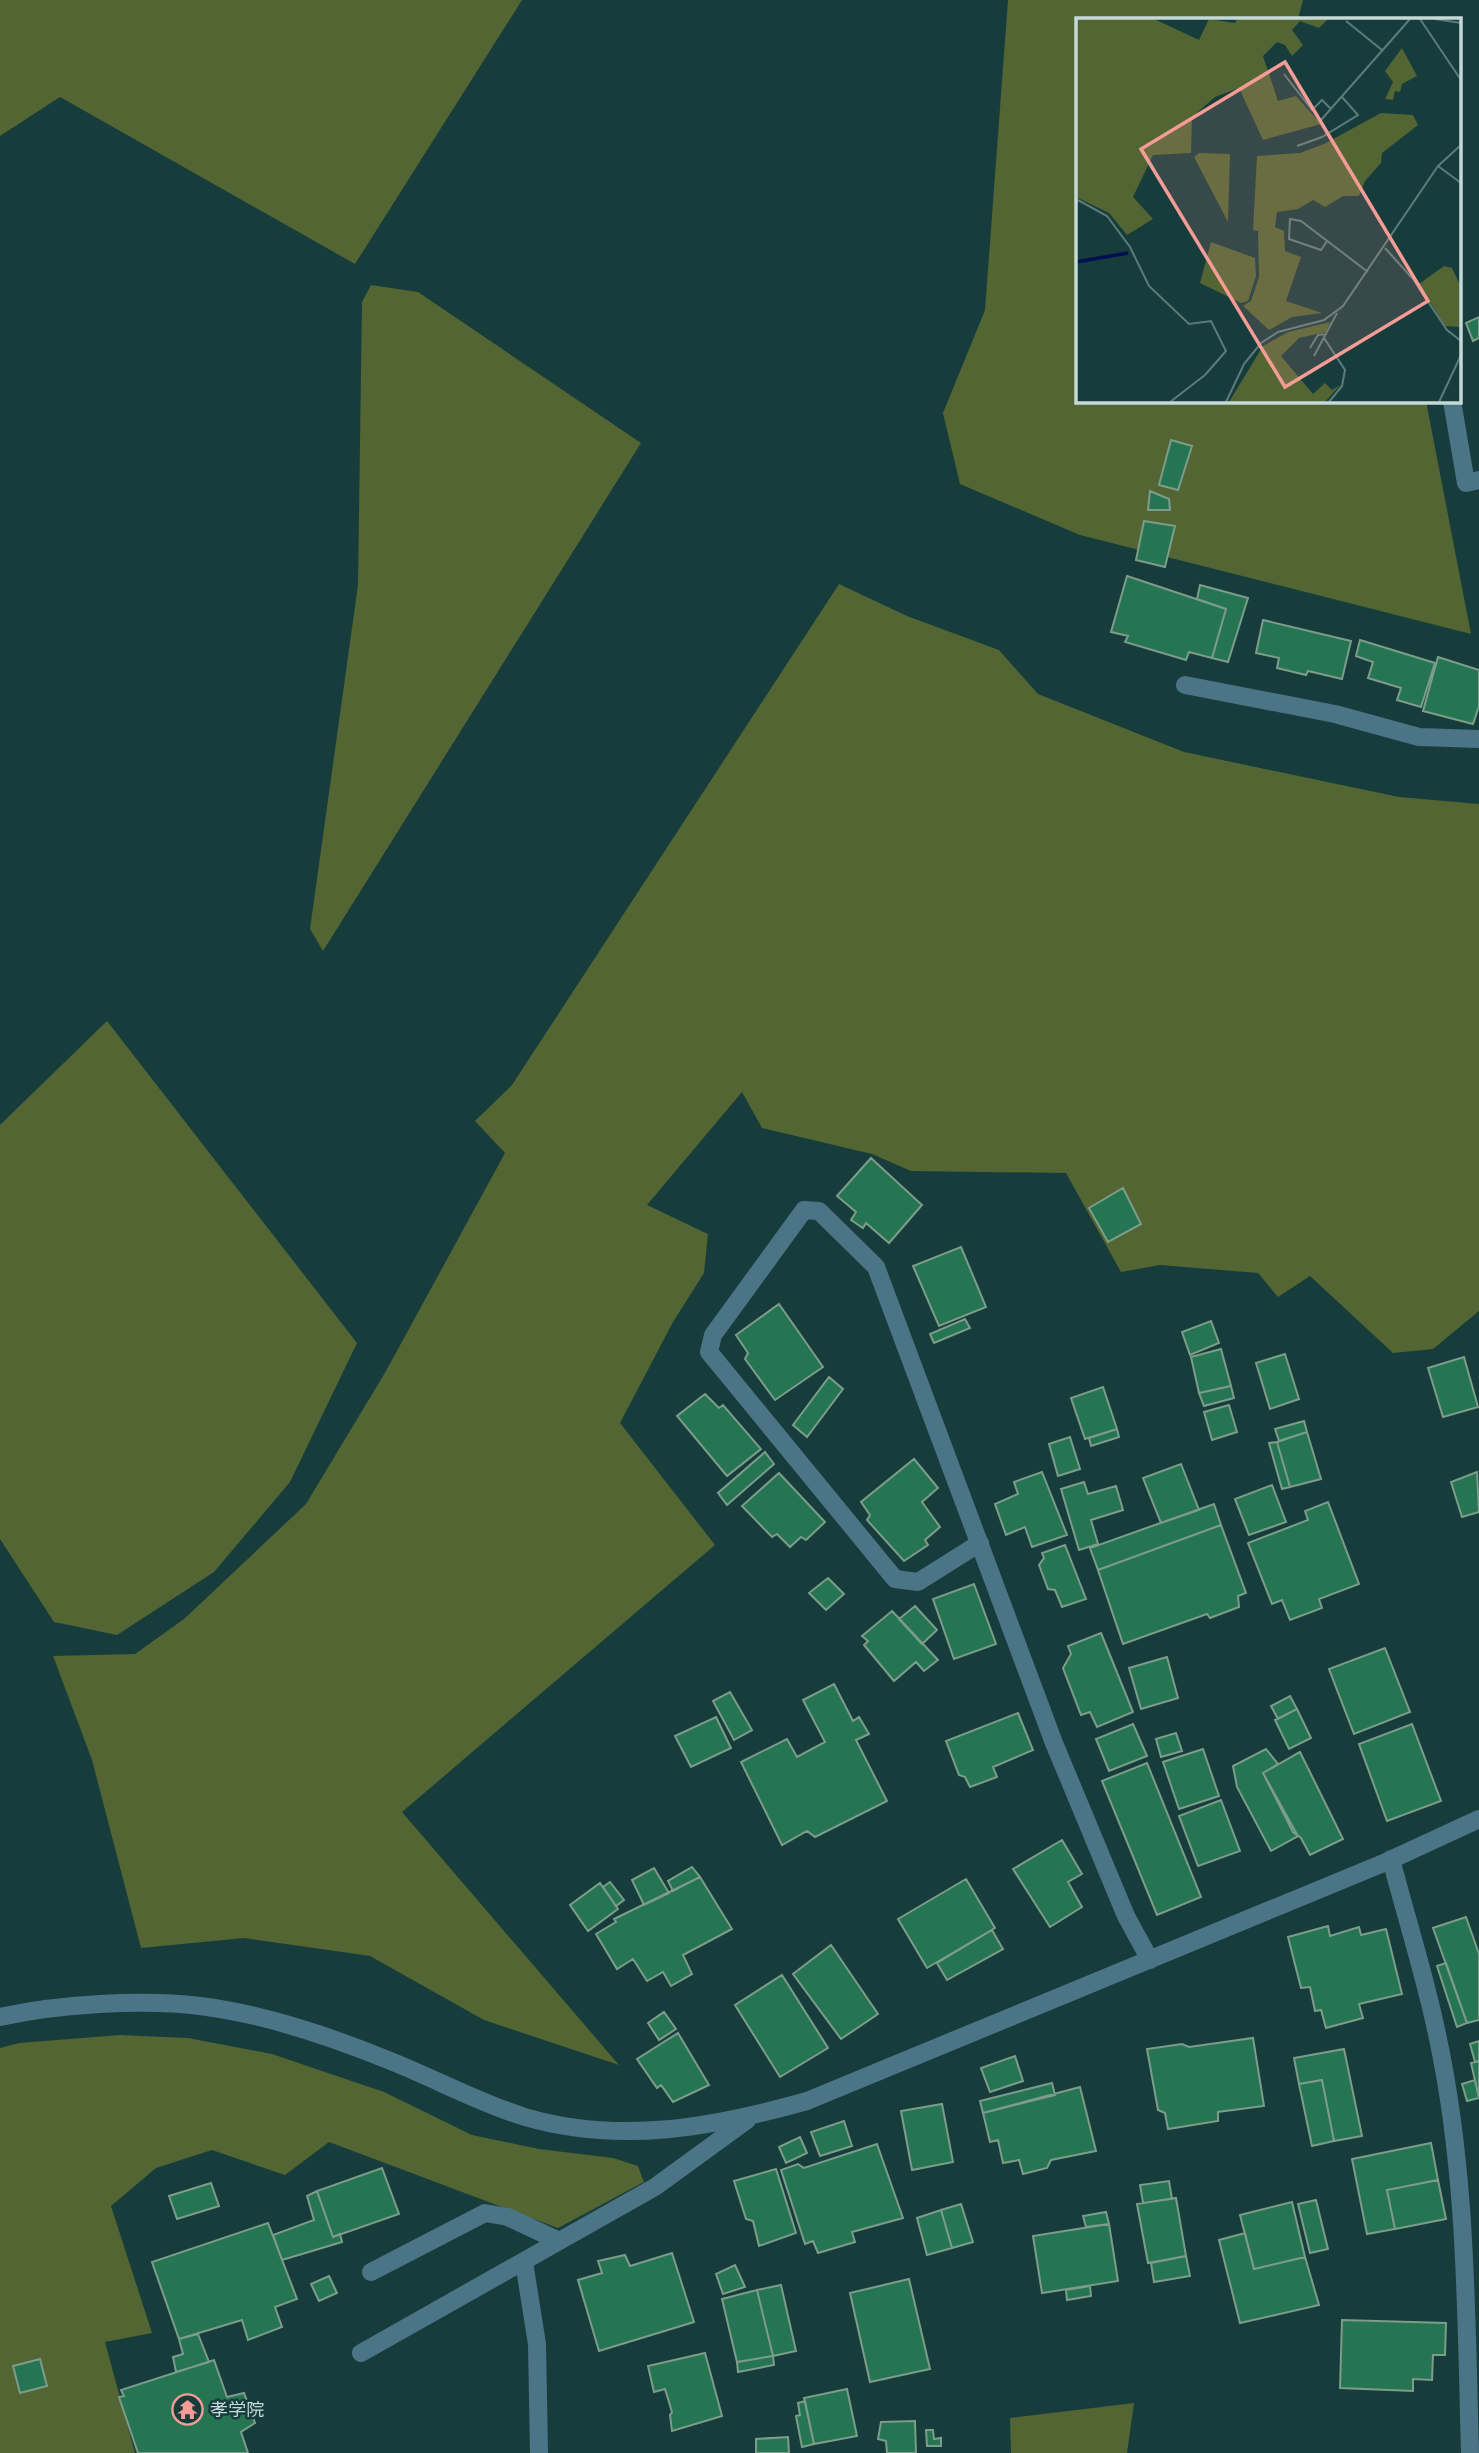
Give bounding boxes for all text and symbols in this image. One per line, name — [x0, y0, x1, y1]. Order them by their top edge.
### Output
inset map — [1076, 18, 1462, 402]
temple icon: 孝学院 — [170, 2393, 204, 2427]
place label: 孝学院 — [210, 2399, 264, 2421]

